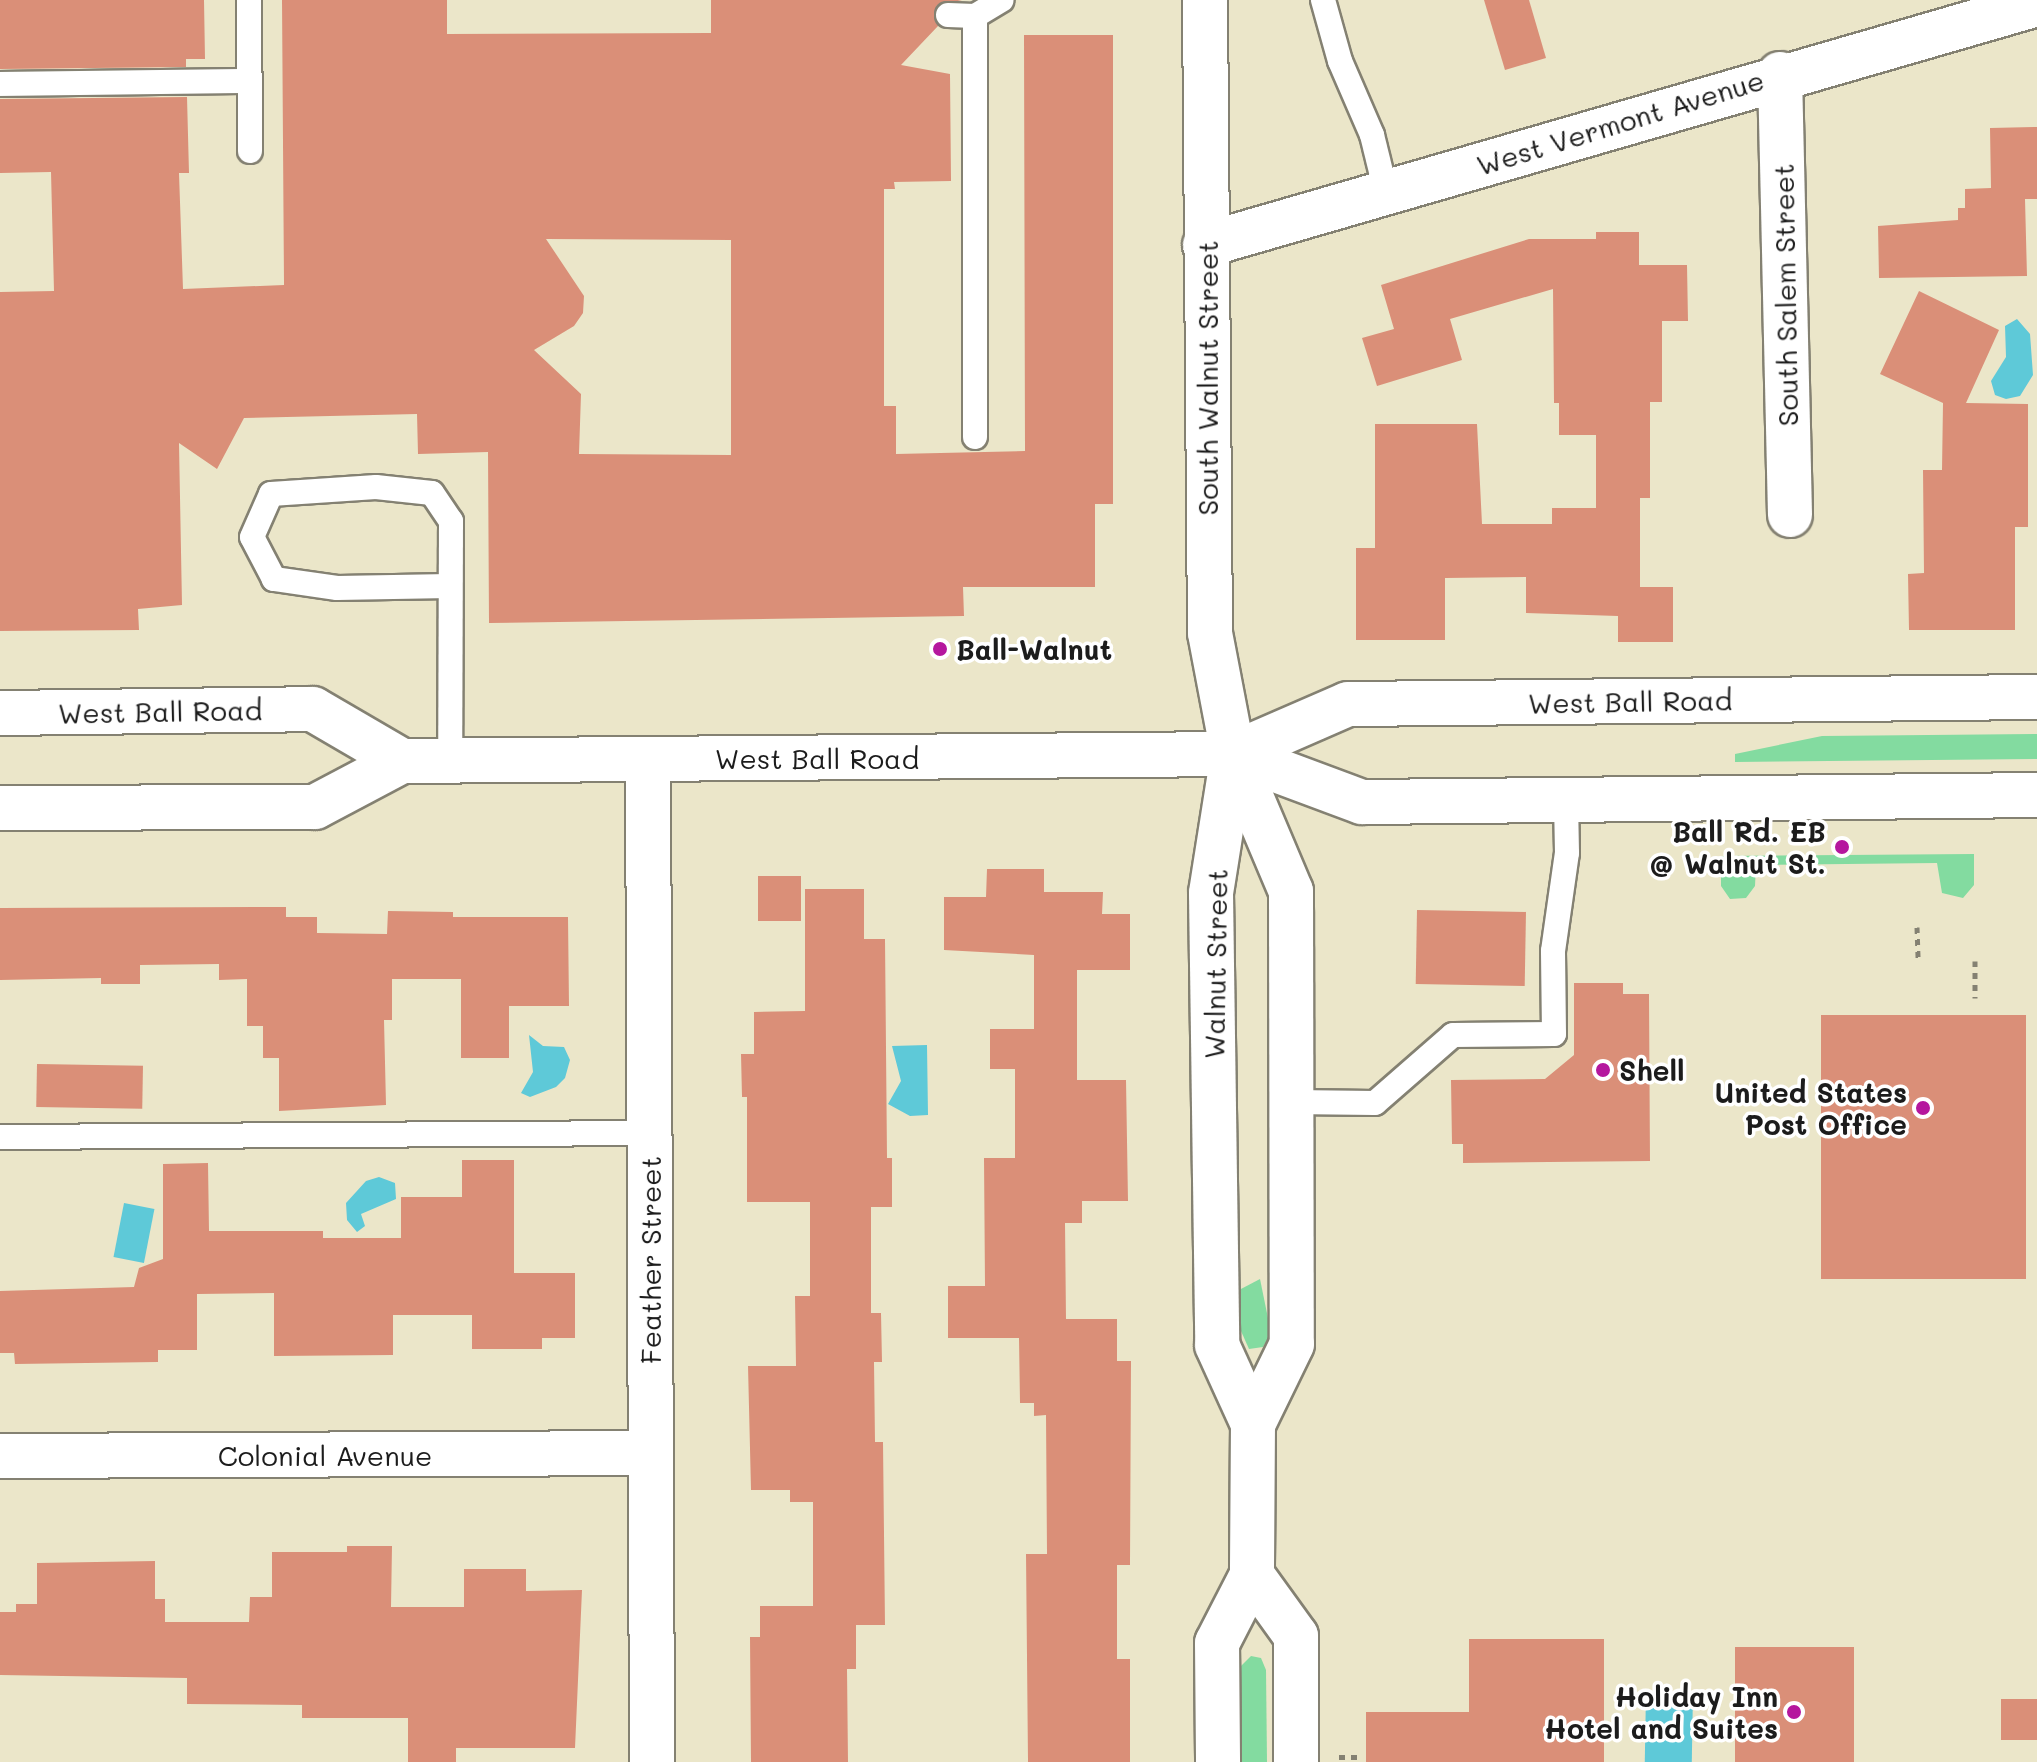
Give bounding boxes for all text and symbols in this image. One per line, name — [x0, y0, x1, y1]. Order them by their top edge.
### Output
street label: West Vermont Avenue — [1472, 62, 1768, 182]
street label: South Salem Street — [1766, 163, 1804, 427]
street label: South Walnut Street — [1190, 240, 1224, 516]
place label: Ball-Walnut — [956, 632, 1112, 666]
marker: Ball-Walnut — [931, 640, 949, 658]
street label: West Ball Road — [1528, 682, 1732, 720]
street label: West Ball Road — [58, 692, 262, 730]
street label: West Ball Road — [715, 741, 919, 775]
place label: Ball Rd. EB @ Walnut St. — [1649, 814, 1826, 880]
marker: Ball Rd. EB @ Walnut St. — [1833, 838, 1851, 856]
street label: Walnut Street — [1197, 869, 1233, 1059]
place label: Shell — [1619, 1053, 1685, 1087]
marker: Shell — [1594, 1061, 1612, 1079]
place label: United States Post Office — [1714, 1075, 1907, 1141]
marker: United States Post Office — [1914, 1099, 1932, 1117]
street label: Feather Street — [633, 1156, 667, 1364]
street label: Colonial Avenue — [218, 1438, 432, 1472]
place label: Holiday Inn Hotel and Suites — [1544, 1679, 1778, 1745]
marker: Holiday Inn Hotel and Suites — [1785, 1703, 1803, 1721]

